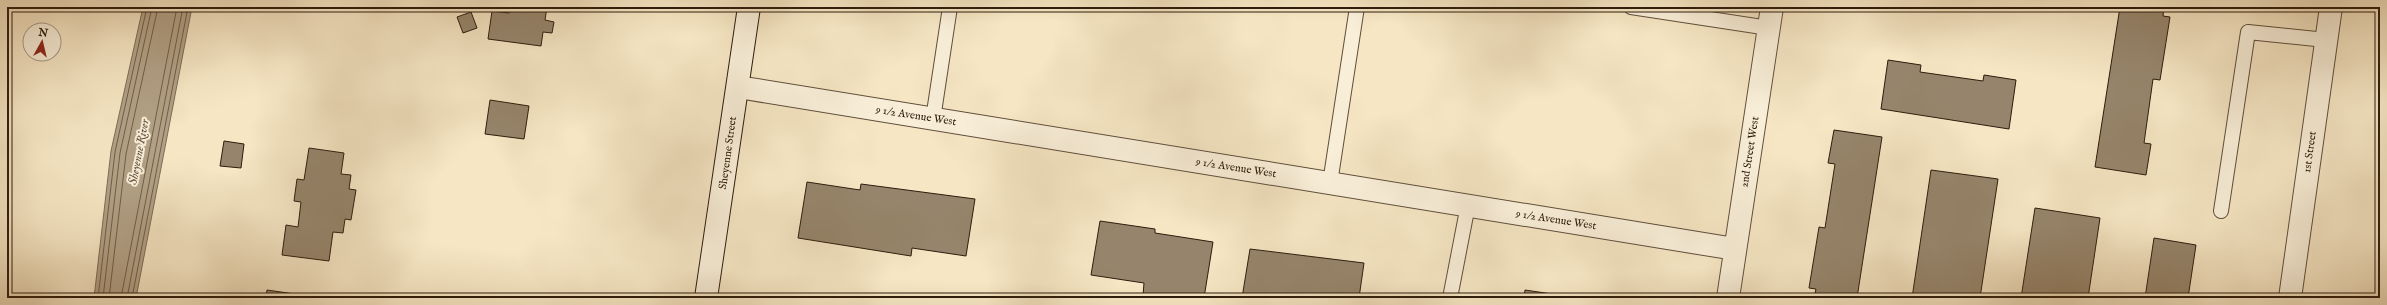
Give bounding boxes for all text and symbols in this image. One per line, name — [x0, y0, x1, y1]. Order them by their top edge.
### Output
north arrow — [22, 22, 62, 62]
text: N — [37, 25, 49, 41]
street label: 9 1/2 Avenue West — [874, 103, 957, 129]
street label: 2nd Street West — [1737, 115, 1763, 188]
street label: Sheyenne Street — [716, 116, 740, 190]
water label: Sheyenne River — [125, 117, 153, 186]
street label: 1st Street — [2300, 130, 2320, 174]
street label: 9 1/2 Avenue West — [1194, 155, 1277, 181]
street label: 9 1/2 Avenue West — [1514, 207, 1597, 233]

